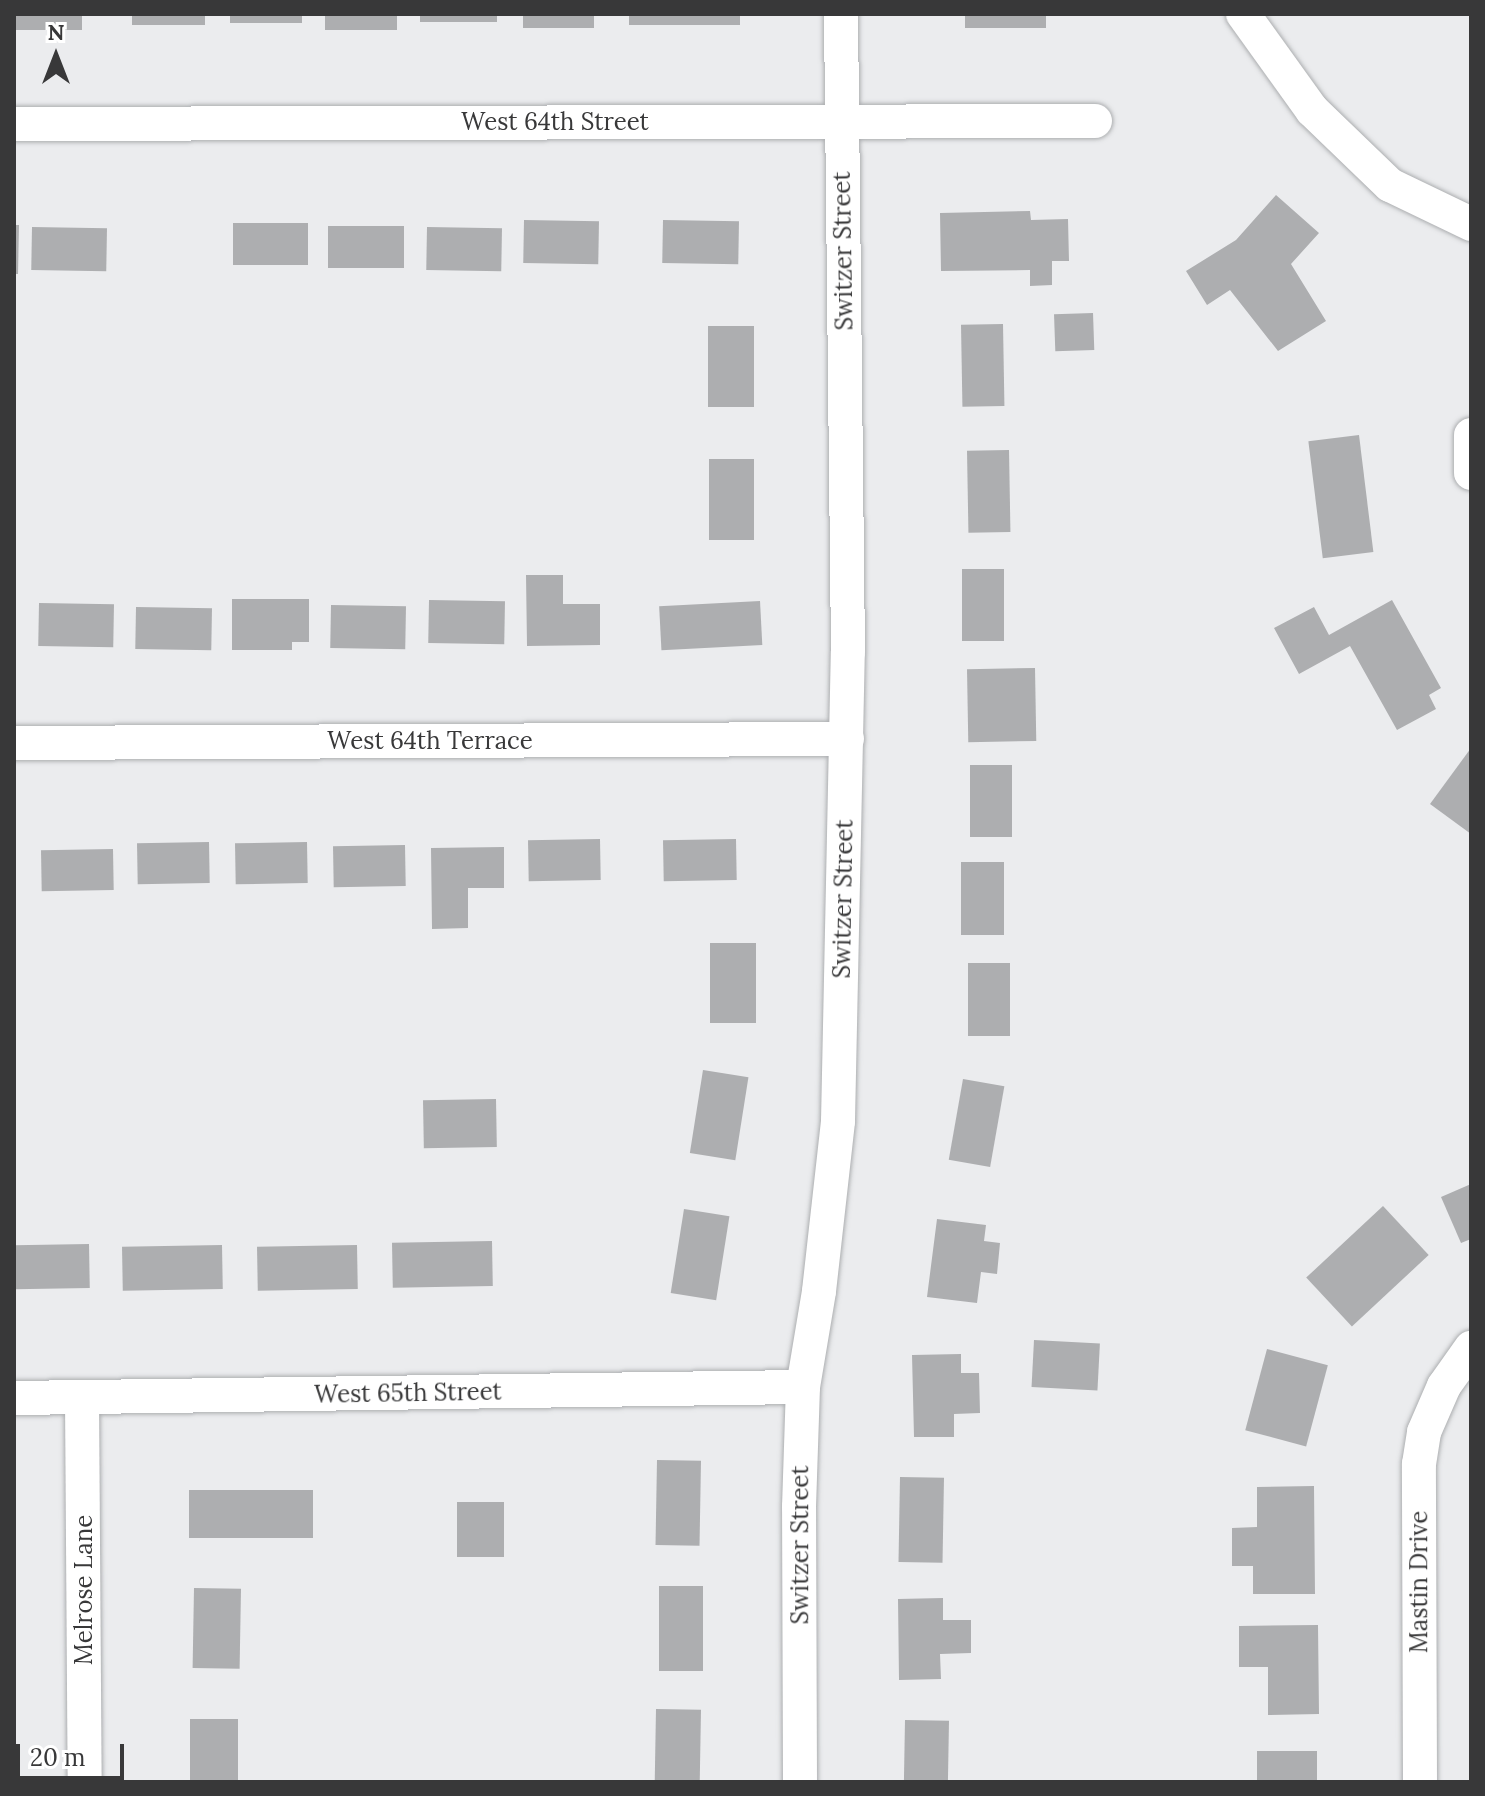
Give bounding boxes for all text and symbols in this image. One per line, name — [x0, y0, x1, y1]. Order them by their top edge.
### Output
north arrow — [16, 16, 96, 96]
text: N — [47, 18, 65, 46]
street label: West 64th Street — [461, 108, 649, 136]
street label: Switzer Street — [827, 171, 859, 331]
street label: West 64th Terrace — [327, 727, 533, 755]
street label: Switzer Street — [827, 819, 859, 979]
street label: West 65th Street — [314, 1377, 502, 1409]
street label: Switzer Street — [786, 1466, 814, 1624]
street label: Mastin Drive — [1405, 1511, 1433, 1653]
street label: Melrose Lane — [70, 1515, 98, 1665]
scale bar — [20, 1728, 128, 1778]
text: 20 m — [30, 1742, 86, 1773]

